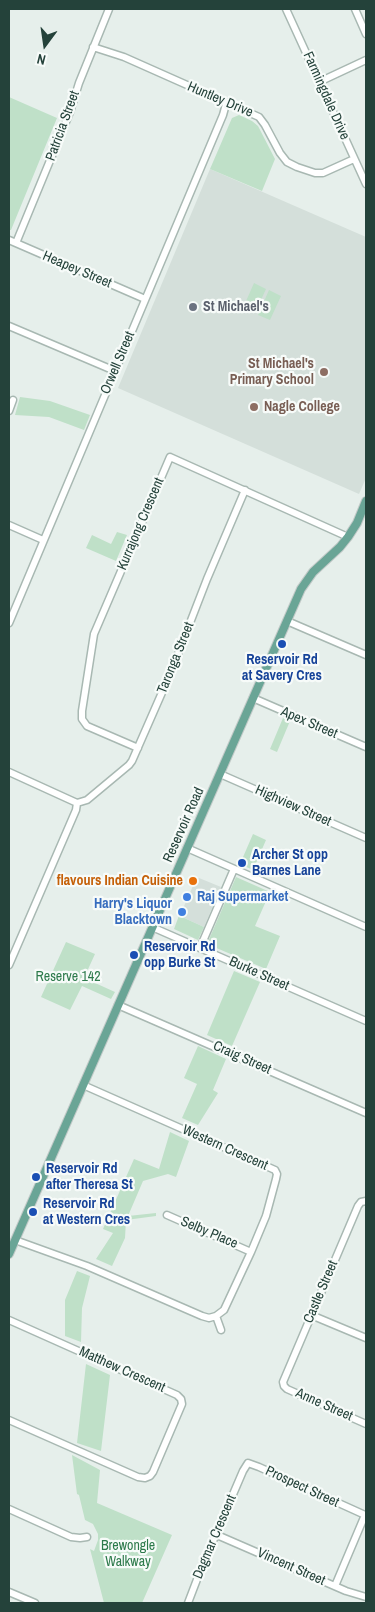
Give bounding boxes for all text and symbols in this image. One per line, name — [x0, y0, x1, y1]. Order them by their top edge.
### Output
north arrow — [20, 20, 70, 70]
street label: Farmingdale Drive — [299, 49, 353, 143]
text: N — [35, 50, 48, 69]
street label: Huntley Drive — [185, 79, 255, 121]
street label: Patricia Street — [43, 89, 83, 163]
street label: Heapey Street — [40, 248, 114, 292]
place label: St Michael's — [203, 299, 269, 315]
marker: St Michael's — [187, 301, 199, 313]
street label: Orwell Street — [97, 329, 139, 397]
place label: St Michael's Primary School — [230, 356, 314, 388]
marker: St Michael's Primary School — [318, 366, 330, 378]
place label: Nagle College — [264, 399, 340, 415]
marker: Nagle College — [248, 401, 260, 413]
street label: Kurrajong Crescent — [114, 475, 168, 573]
street label: Taronga Street — [154, 620, 198, 696]
marker: Reservoir Rd at Savery Cres — [276, 638, 288, 650]
place label: Reservoir Rd at Savery Cres — [242, 652, 322, 684]
street label: Apex Street — [278, 704, 340, 742]
street label: Highview Street — [252, 782, 334, 830]
street label: Reservoir Road — [160, 785, 208, 865]
place label: Archer St opp Barnes Lane — [252, 847, 328, 880]
marker: Archer St opp Barnes Lane — [236, 857, 248, 869]
place label: flavours Indian Cuisine — [57, 873, 183, 889]
marker: flavours Indian Cuisine — [187, 875, 199, 887]
place label: Raj Supermarket — [197, 889, 288, 905]
marker: Raj Supermarket — [181, 891, 193, 903]
place label: Harry's Liquor Blacktown — [94, 896, 172, 929]
marker: Harry's Liquor Blacktown — [176, 906, 188, 918]
place label: Reservoir Rd opp Burke St — [144, 939, 215, 972]
marker: Reservoir Rd opp Burke St — [128, 949, 140, 961]
street label: Burke Street — [226, 953, 292, 995]
park label: Reserve 142 — [35, 969, 101, 985]
street label: Craig Street — [210, 1038, 274, 1078]
street label: Western Crescent — [180, 1122, 270, 1174]
place label: Reservoir Rd after Theresa St — [46, 1161, 133, 1194]
marker: Reservoir Rd after Theresa St — [30, 1171, 42, 1183]
place label: Reservoir Rd at Western Cres — [43, 1196, 130, 1228]
marker: Reservoir Rd at Western Cres — [27, 1206, 39, 1218]
street label: Selby Place — [178, 1213, 240, 1253]
street label: Castle Street — [300, 1258, 342, 1326]
street label: Matthew Crescent — [76, 1344, 168, 1396]
street label: Anne Street — [293, 1385, 355, 1425]
street label: Prospect Street — [263, 1463, 341, 1511]
street label: Dagmar Crescent — [190, 1492, 240, 1582]
park label: Brewongle Walkway — [101, 1538, 155, 1570]
street label: Vincent Street — [254, 1545, 328, 1589]

